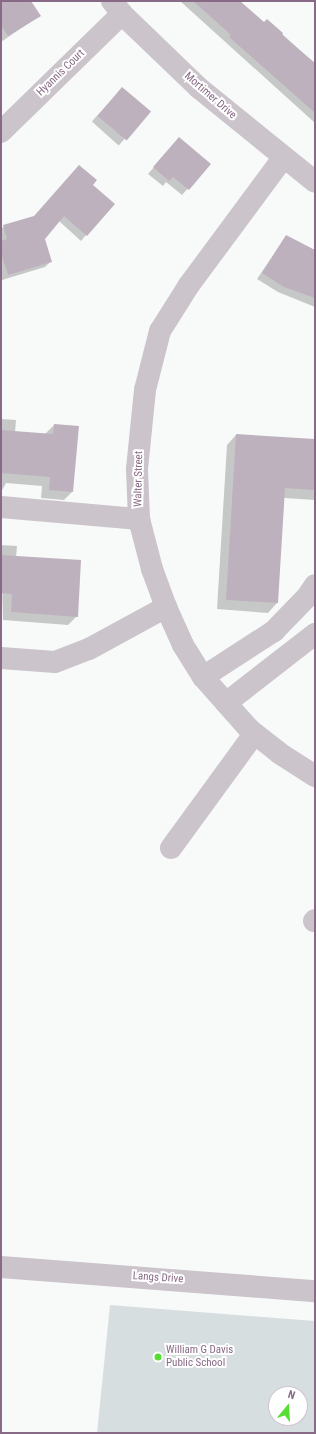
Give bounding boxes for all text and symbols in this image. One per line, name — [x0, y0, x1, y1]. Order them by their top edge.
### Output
street label: Hyannis Court — [34, 47, 88, 99]
street label: Mortimer Drive — [181, 70, 239, 122]
street label: Walter Street — [132, 451, 146, 507]
street label: Langs Drive — [132, 1270, 184, 1286]
place label: William G Davis Public School — [166, 1344, 233, 1370]
marker: William G Davis Public School — [153, 1352, 163, 1362]
north arrow — [268, 1386, 308, 1426]
text: N — [286, 1388, 297, 1402]

